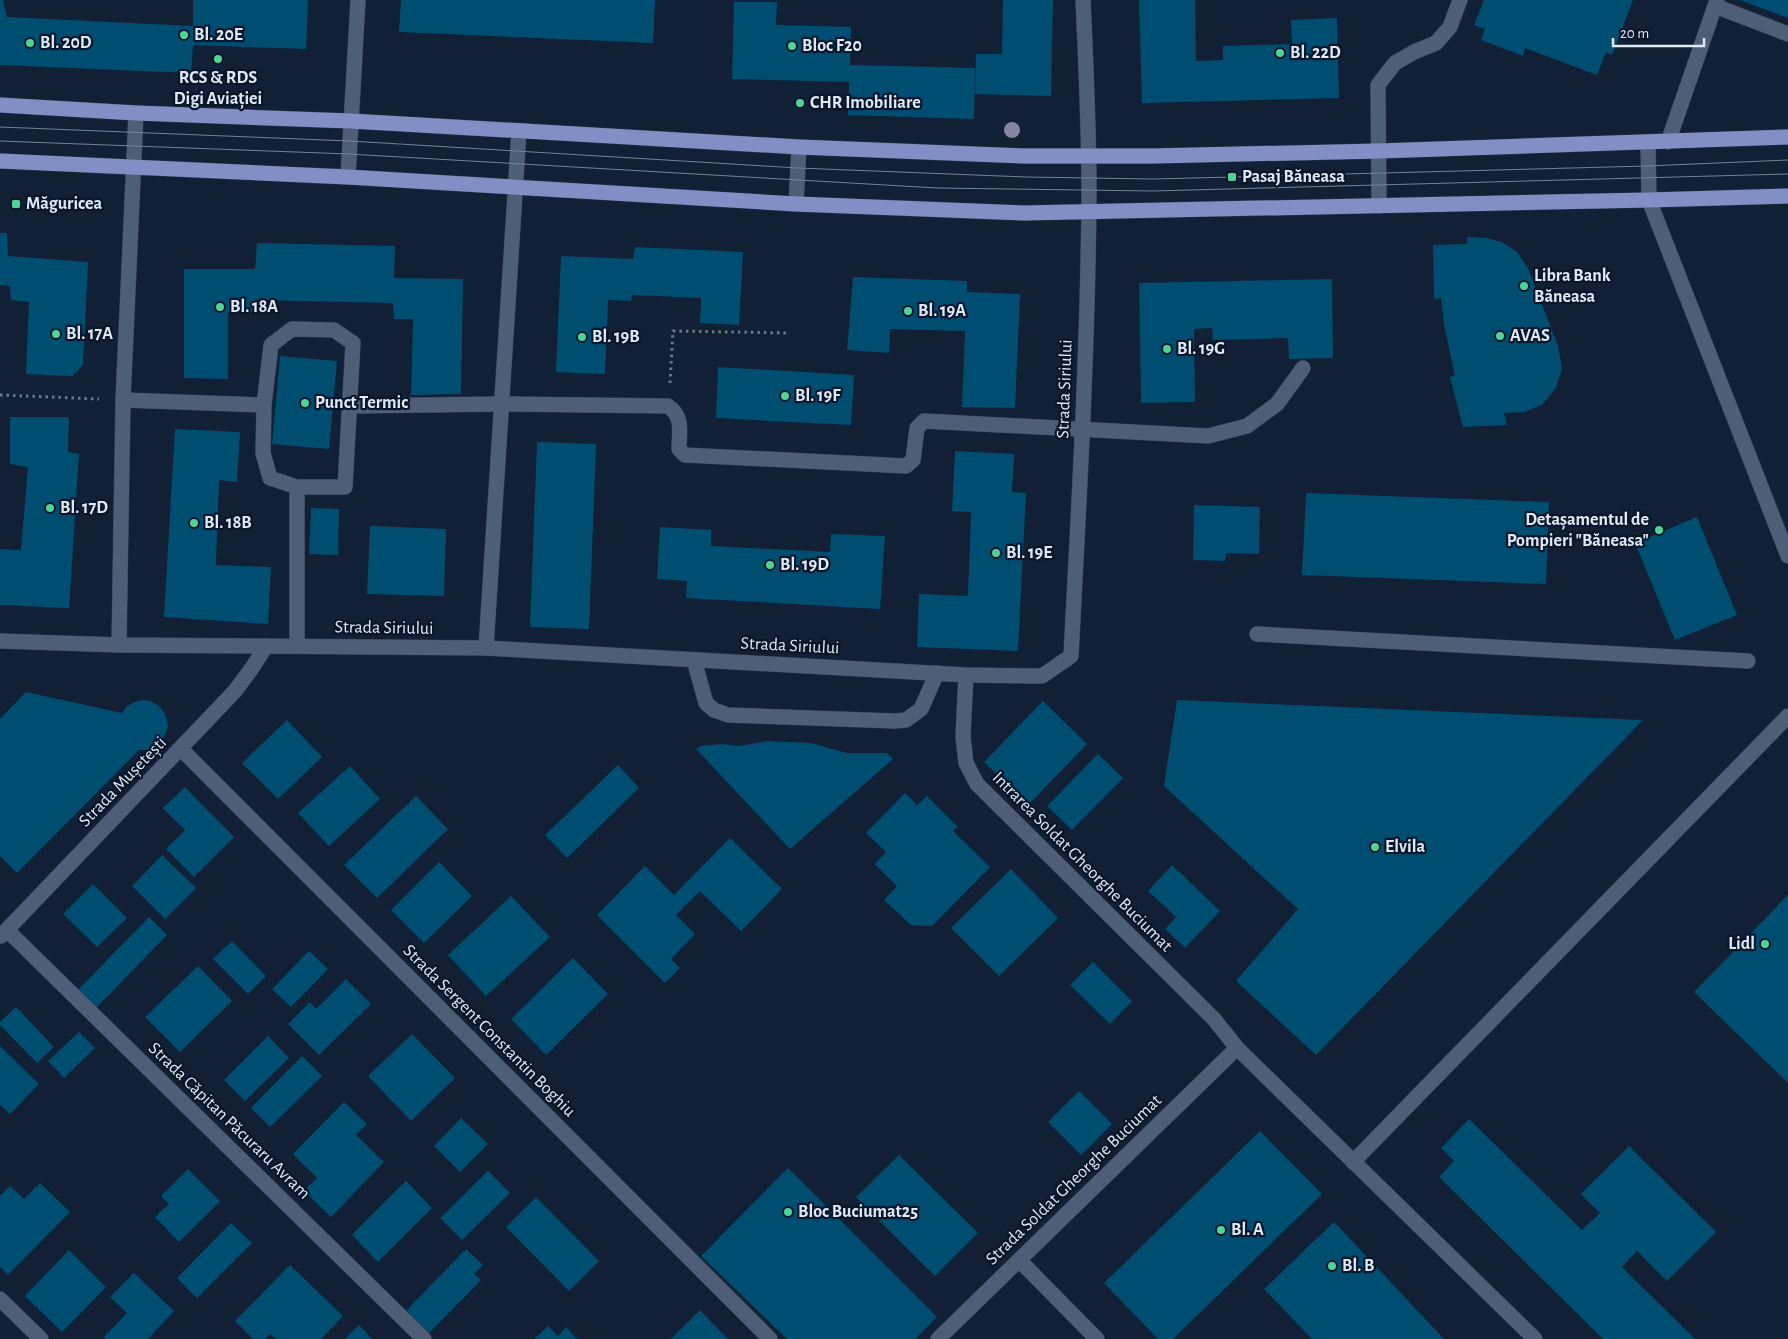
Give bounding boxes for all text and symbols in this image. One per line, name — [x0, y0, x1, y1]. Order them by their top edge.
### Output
scale bar — [1613, 15, 1704, 47]
place label: Bl. 20E — [194, 26, 243, 44]
text: 20 m — [1620, 26, 1649, 41]
marker: Bl. 20E — [178, 29, 190, 41]
place label: Bl. 20D — [40, 34, 92, 52]
marker: Bl. 20D — [24, 37, 36, 49]
place label: Bloc F20 — [802, 37, 862, 55]
marker: Bloc F20 — [786, 40, 798, 52]
place label: Bl. 22D — [1290, 44, 1341, 62]
marker: Bl. 22D — [1274, 47, 1286, 59]
marker: RCS & RDS Digi Aviației — [212, 53, 224, 65]
place label: RCS & RDS Digi Aviației — [174, 69, 262, 110]
place label: CHR Imobiliare — [810, 94, 921, 112]
marker: CHR Imobiliare — [794, 97, 806, 109]
place label: Pasaj Băneasa — [1242, 168, 1345, 186]
marker: Pasaj Băneasa — [1226, 171, 1238, 183]
place label: Măguricea — [26, 195, 102, 213]
marker: Măguricea — [10, 198, 22, 210]
place label: Libra Bank Băneasa — [1534, 267, 1611, 306]
marker: Libra Bank Băneasa — [1518, 280, 1530, 292]
place label: Bl. 18A — [230, 298, 278, 316]
marker: Bl. 18A — [214, 301, 226, 313]
place label: Bl. 19A — [918, 302, 966, 320]
marker: Bl. 19A — [902, 305, 914, 317]
place label: Bl. 17A — [66, 325, 113, 343]
place label: AVAS — [1510, 327, 1550, 345]
marker: Bl. 17A — [50, 328, 62, 340]
place label: Bl. 19B — [592, 328, 640, 346]
marker: AVAS — [1494, 330, 1506, 342]
marker: Bl. 19B — [576, 331, 588, 343]
street label: Strada Siriului — [1054, 339, 1076, 439]
place label: Bl. 19G — [1177, 340, 1225, 358]
marker: Bl. 19G — [1161, 343, 1173, 355]
place label: Bl. 19F — [795, 387, 841, 405]
marker: Bl. 19F — [779, 390, 791, 402]
place label: Punct Termic — [315, 394, 408, 412]
marker: Punct Termic — [299, 397, 311, 409]
place label: Bl. 17D — [60, 499, 108, 517]
marker: Bl. 17D — [44, 502, 56, 514]
place label: Detașamentul de Pompieri "Băneasa" — [1507, 511, 1649, 550]
place label: Bl. 18B — [204, 514, 252, 532]
marker: Bl. 18B — [188, 517, 200, 529]
marker: Detașamentul de Pompieri "Băneasa" — [1653, 524, 1665, 536]
place label: Bl. 19E — [1006, 544, 1052, 562]
marker: Bl. 19E — [990, 547, 1002, 559]
place label: Bl. 19D — [780, 556, 829, 574]
marker: Bl. 19D — [764, 559, 776, 571]
street label: Strada Siriului — [334, 618, 434, 638]
street label: Strada Siriului — [740, 634, 840, 658]
street label: Strada Mușetești — [76, 734, 171, 831]
street label: Intrarea Soldat Gheorghe Buciumat — [989, 769, 1176, 956]
place label: Elvila — [1385, 838, 1425, 856]
marker: Elvila — [1369, 841, 1381, 853]
place label: Lidl — [1728, 935, 1755, 953]
marker: Lidl — [1759, 938, 1771, 950]
street label: Strada Sergent Constantin Boghiu — [399, 941, 579, 1121]
street label: Strada Căpitan Păcuraru Avram — [145, 1039, 313, 1203]
street label: Strada Soldat Gheorghe Buciumat — [983, 1091, 1165, 1269]
place label: Bloc Buciumat25 — [798, 1203, 918, 1221]
marker: Bloc Buciumat25 — [782, 1206, 794, 1218]
place label: Bl. A — [1231, 1221, 1264, 1239]
marker: Bl. A — [1215, 1224, 1227, 1236]
place label: Bl. B — [1342, 1257, 1374, 1275]
marker: Bl. B — [1326, 1260, 1338, 1272]

